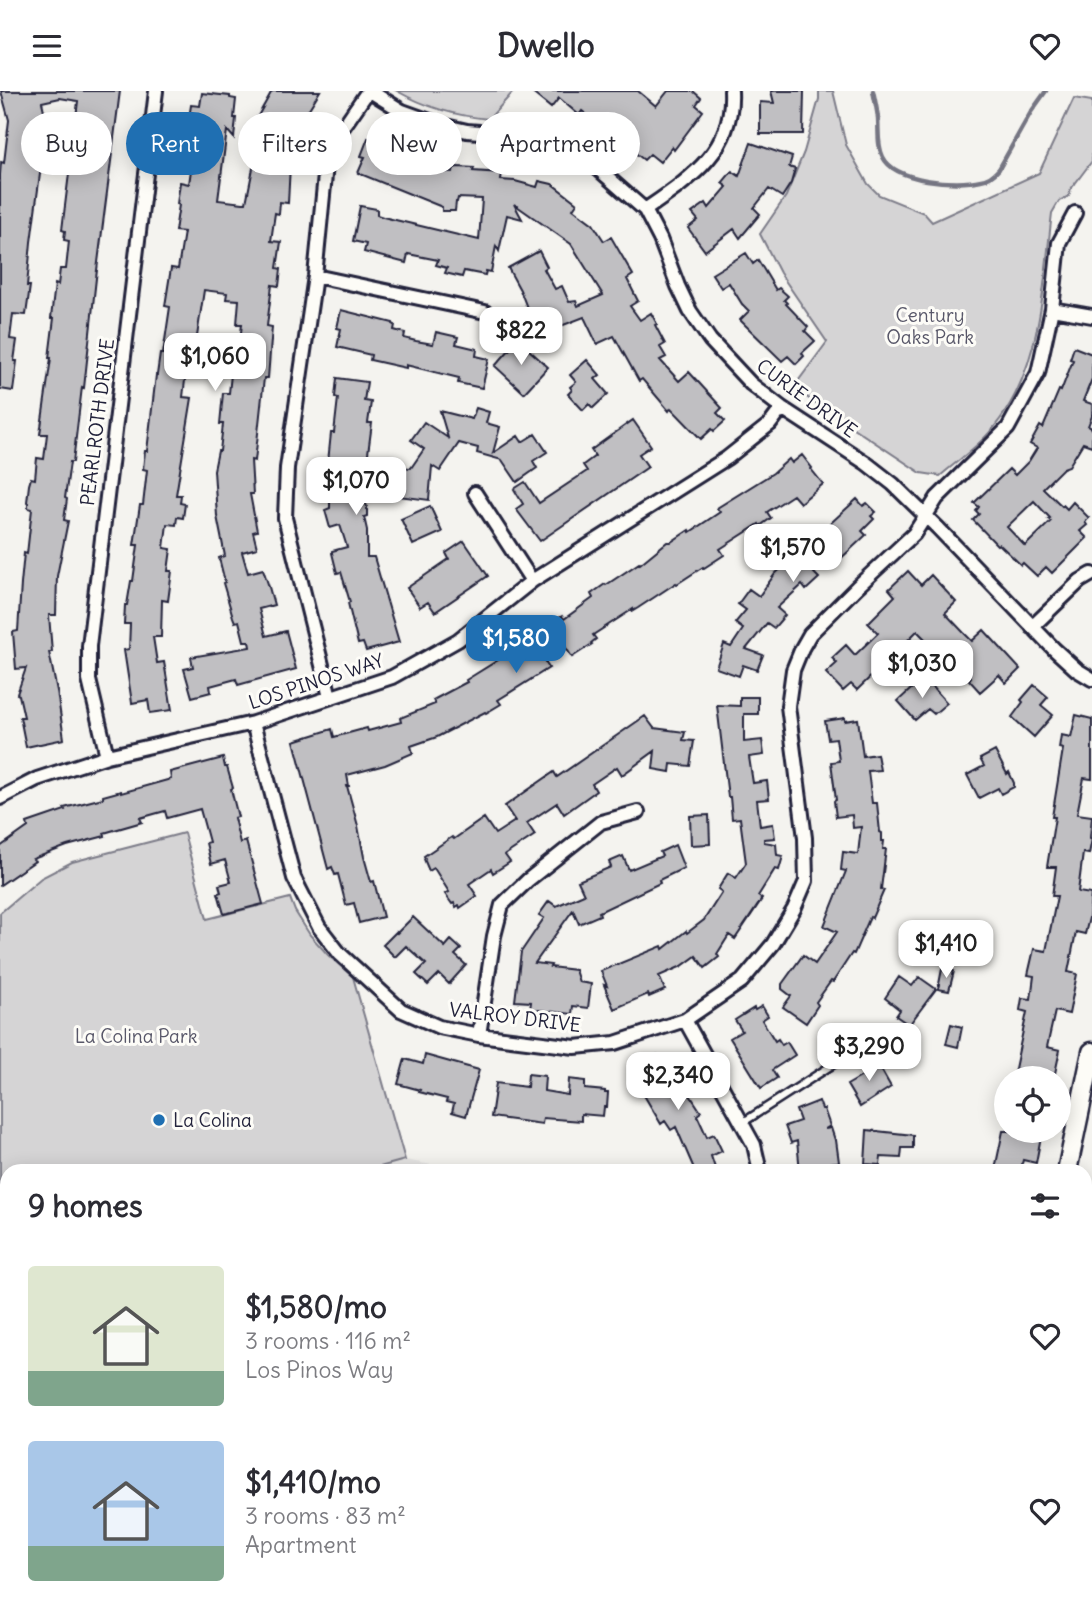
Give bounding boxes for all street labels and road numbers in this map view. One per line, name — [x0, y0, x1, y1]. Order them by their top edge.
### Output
street label: PEARLROTH DRIVE — [75, 337, 119, 507]
street label: CURIE DRIVE — [752, 353, 862, 443]
street label: LOS PINOS WAY — [245, 648, 387, 714]
street label: VALROY DRIVE — [448, 997, 582, 1037]

